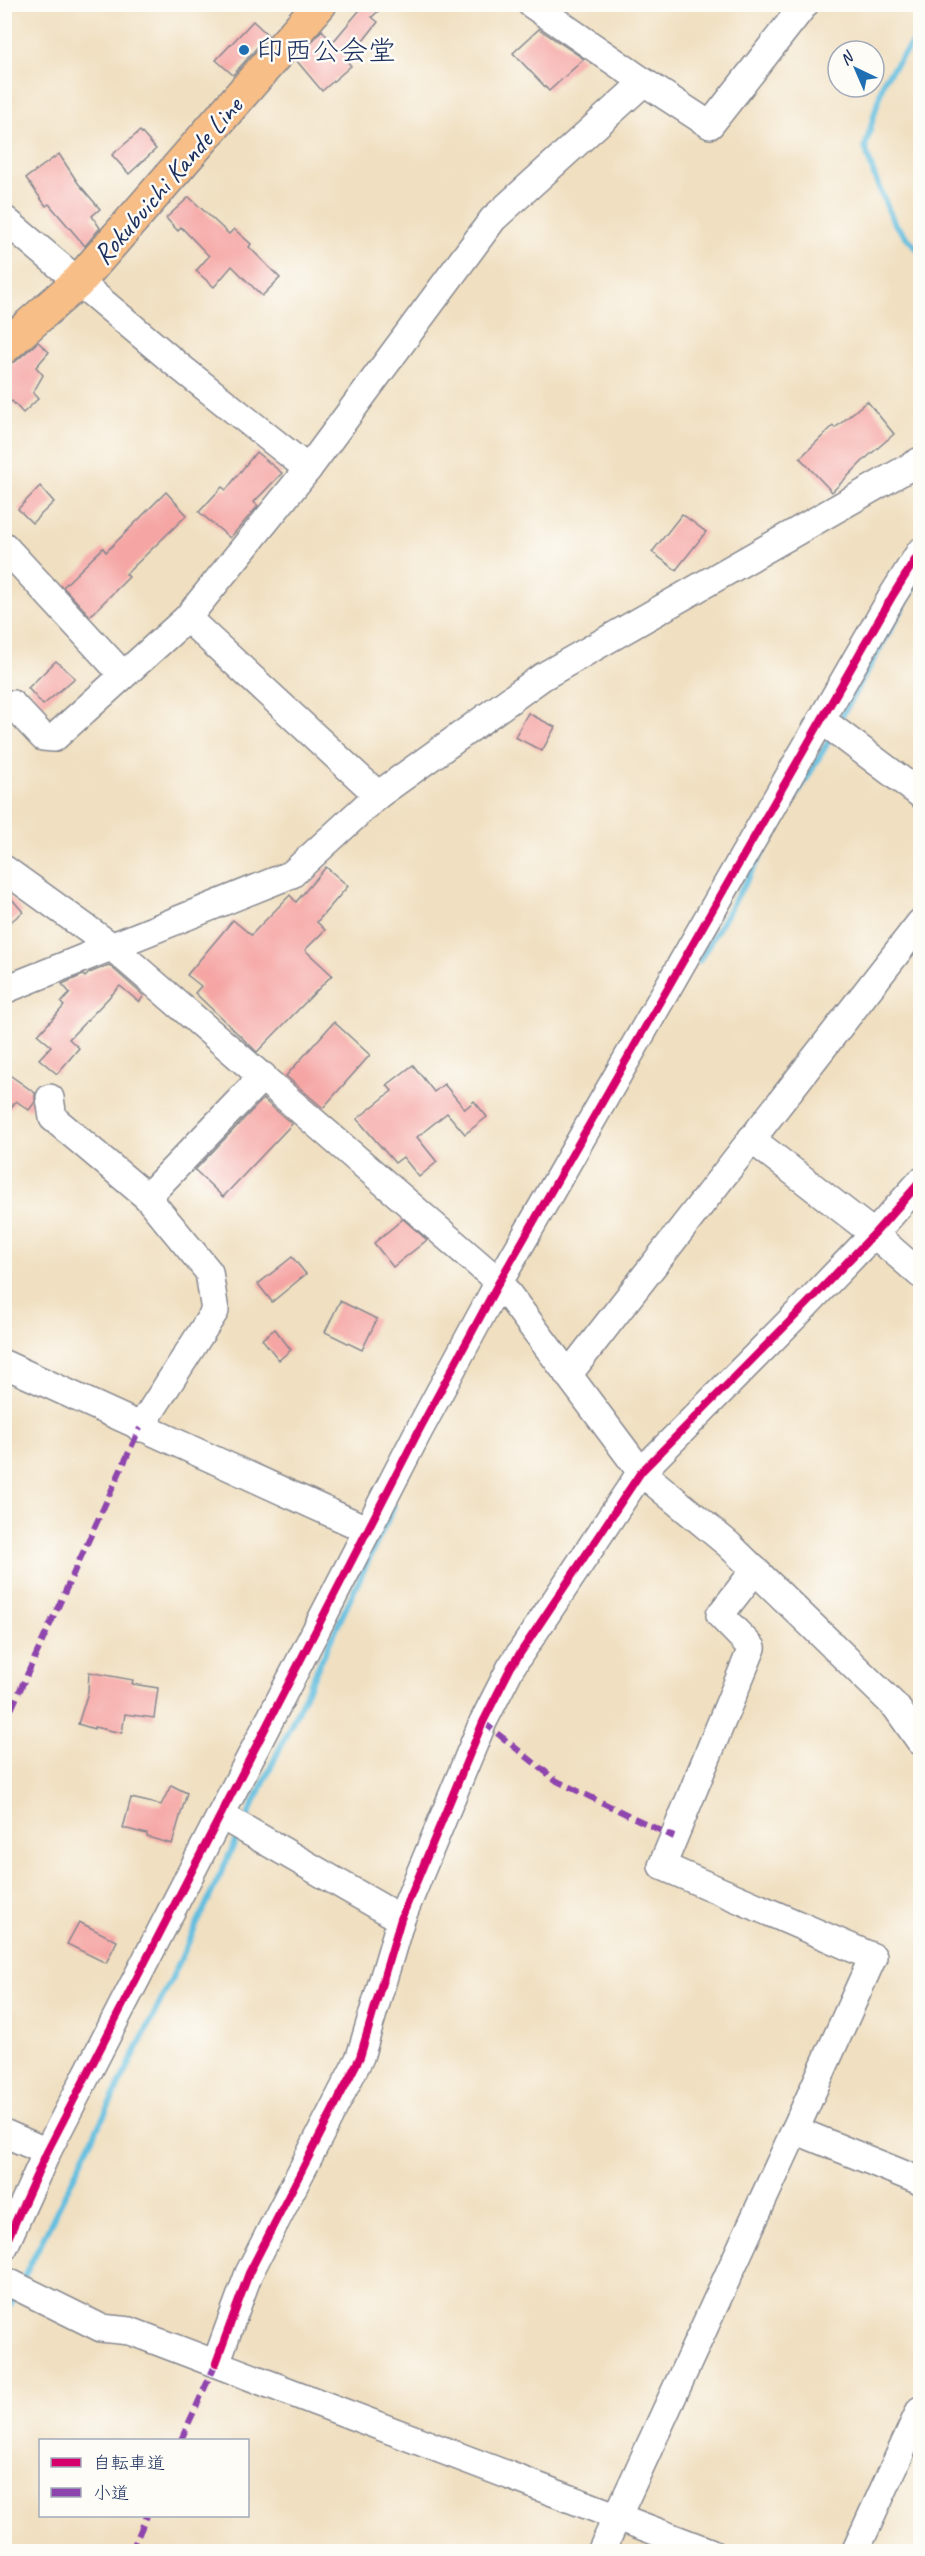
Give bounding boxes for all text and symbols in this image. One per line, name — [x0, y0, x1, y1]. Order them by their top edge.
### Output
place label: 印西公会堂 — [256, 33, 396, 68]
north arrow — [826, 39, 886, 99]
marker: 印西公会堂 — [237, 43, 251, 57]
text: N — [836, 46, 859, 70]
street label: Rokubuichi Kande Line — [85, 88, 251, 271]
legend — [39, 2439, 249, 2517]
text: 自転車道 — [93, 2452, 165, 2474]
text: 小道 — [93, 2482, 129, 2504]

